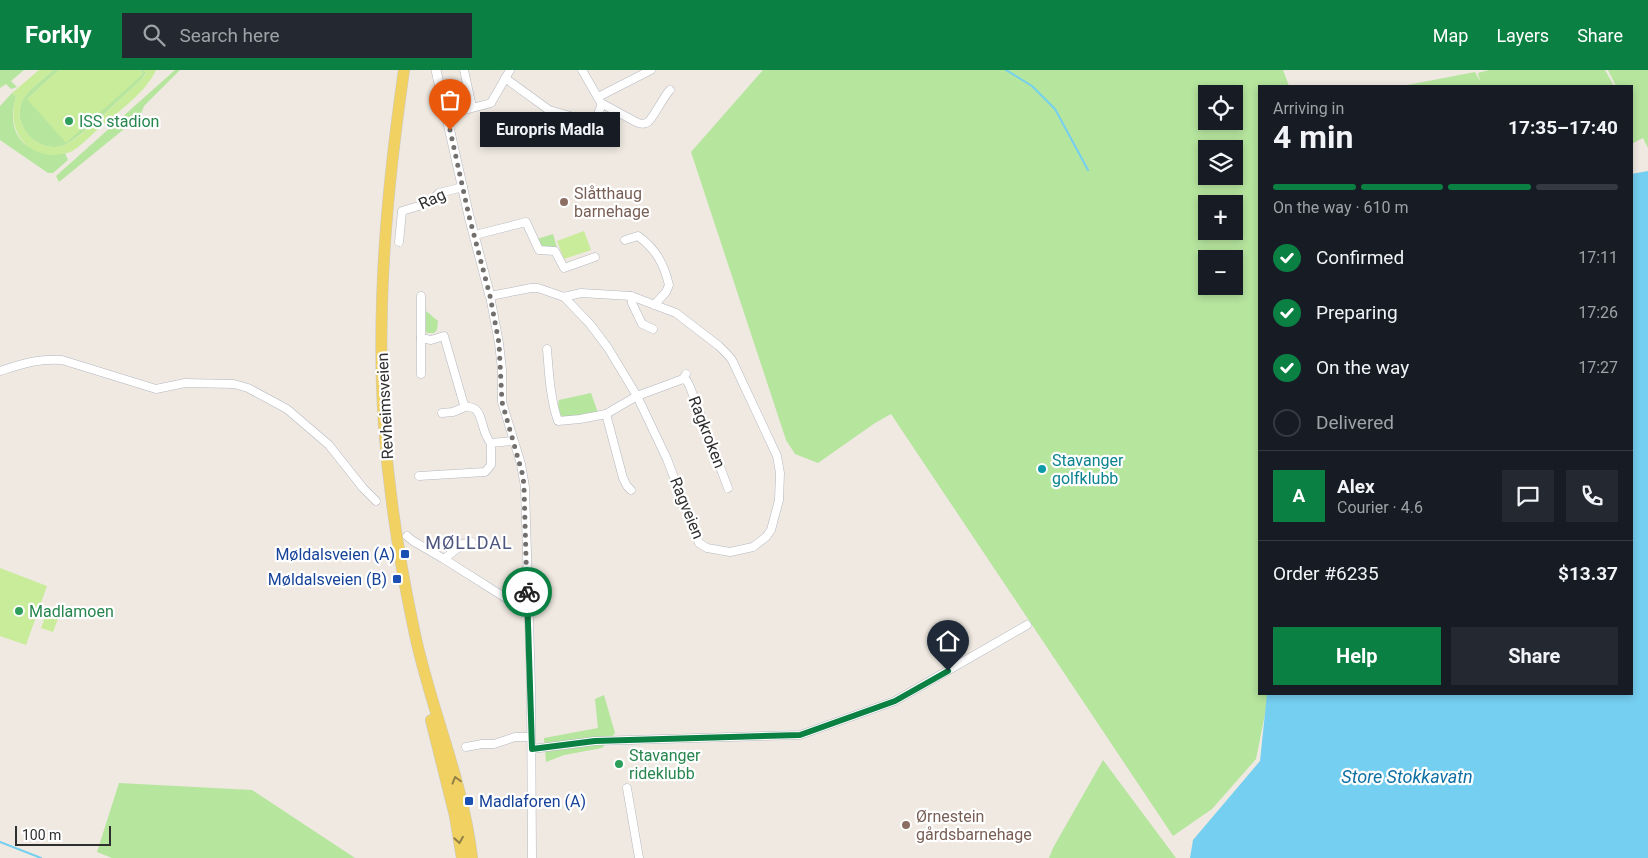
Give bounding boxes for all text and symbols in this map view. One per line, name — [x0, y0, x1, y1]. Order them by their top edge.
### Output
search box — [122, 13, 472, 58]
text: Forkly — [25, 21, 92, 49]
icon: search — [140, 21, 168, 49]
text: Search here — [180, 24, 279, 47]
text: Map — [1433, 25, 1468, 46]
text: Layers — [1496, 25, 1549, 46]
text: Share — [1577, 25, 1623, 46]
pin — [429, 79, 471, 130]
map controls — [1198, 85, 1243, 295]
button: locate — [1198, 85, 1243, 130]
icon: bag — [436, 86, 464, 114]
text: Arriving in — [1273, 99, 1344, 118]
place label: ISS stadion — [79, 112, 159, 131]
callout: Europris Madla — [480, 112, 620, 148]
marker: ISS stadion — [63, 115, 75, 127]
text: 17:35–17:40 — [1508, 116, 1618, 139]
text: 4 min — [1273, 118, 1353, 156]
text: Europris Madla — [496, 120, 604, 139]
button: layers — [1198, 140, 1243, 185]
place label: Slåtthaug barnehage — [574, 184, 649, 221]
street label: Rag — [416, 185, 448, 213]
button: + — [1198, 195, 1243, 240]
marker: Slåtthaug barnehage — [558, 196, 570, 208]
text: On the way · 610 m — [1273, 198, 1409, 217]
icon: check — [1273, 244, 1301, 272]
text: Confirmed — [1316, 246, 1404, 269]
text: 17:11 — [1578, 248, 1618, 267]
button: − — [1198, 250, 1243, 295]
icon: check — [1273, 299, 1301, 327]
text: Preparing — [1316, 301, 1398, 324]
text: 17:26 — [1578, 303, 1618, 322]
street label: Revheimsveien — [373, 352, 397, 460]
icon: check — [1273, 354, 1301, 382]
text: On the way — [1316, 356, 1409, 379]
text: 17:27 — [1578, 358, 1618, 377]
street label: Ragkroken — [685, 393, 729, 471]
text: Delivered — [1316, 411, 1394, 434]
place label: Stavanger golfklubb — [1052, 451, 1124, 488]
marker: Stavanger golfklubb — [1036, 463, 1048, 475]
button: chat — [1502, 470, 1554, 522]
button: phone — [1566, 470, 1618, 522]
street label: Ragveien — [666, 474, 708, 542]
text: Alex — [1337, 475, 1375, 498]
text: A — [1293, 484, 1305, 507]
text: Courier · 4.6 — [1337, 498, 1423, 517]
district label: MØLLDAL — [425, 532, 513, 553]
place label: Møldalsveien (A) — [275, 545, 395, 564]
marker: Møldalsveien (A) — [399, 548, 411, 560]
text: Order #6235 — [1273, 562, 1379, 585]
text: $13.37 — [1558, 562, 1618, 585]
courier — [502, 567, 552, 617]
place label: Møldalsveien (B) — [268, 570, 387, 589]
marker: Møldalsveien (B) — [391, 573, 403, 585]
icon: bike — [513, 578, 541, 606]
place label: Madlamoen — [29, 602, 114, 621]
marker: Madlamoen — [13, 605, 25, 617]
pin — [927, 620, 969, 671]
icon: home — [934, 627, 962, 655]
button: Help — [1273, 627, 1441, 685]
button: Share — [1451, 627, 1618, 685]
place label: Stavanger rideklubb — [629, 746, 701, 783]
marker: Stavanger rideklubb — [613, 758, 625, 770]
water label: Store Stokkavatn — [1341, 766, 1473, 787]
one-way arrow — [451, 777, 461, 785]
place label: Madlaforen (A) — [479, 792, 586, 811]
marker: Madlaforen (A) — [463, 795, 475, 807]
place label: Ørnestein gårdsbarnehage — [916, 807, 1032, 844]
marker: Ørnestein gårdsbarnehage — [900, 819, 912, 831]
scale bar — [15, 823, 111, 846]
text: 100 m — [22, 827, 61, 843]
one-way arrow — [454, 835, 464, 844]

